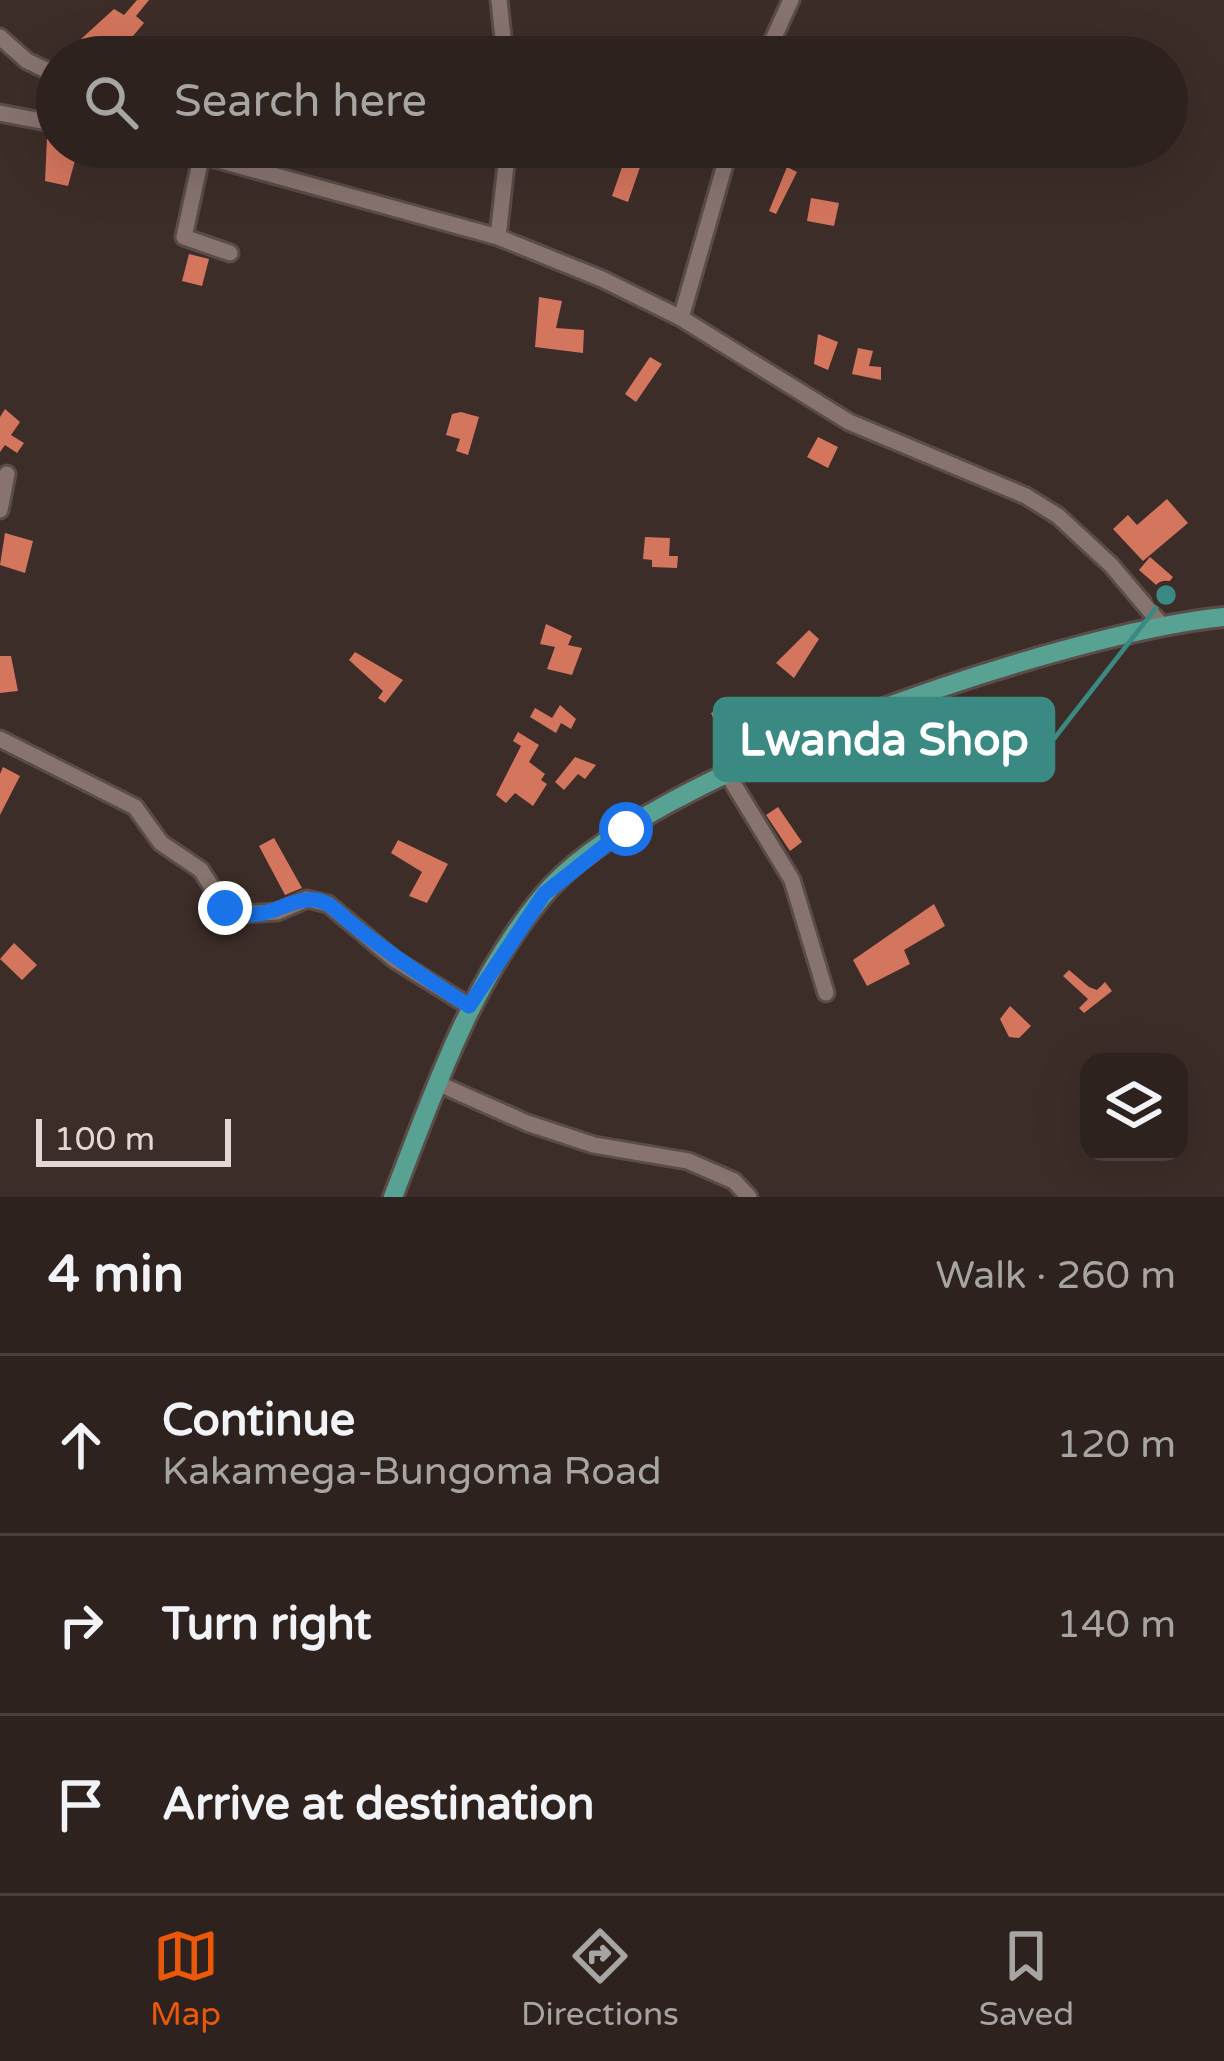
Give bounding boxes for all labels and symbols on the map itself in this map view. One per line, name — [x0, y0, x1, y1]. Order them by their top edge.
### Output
callout: Lwanda Shop — [715, 699, 1053, 780]
text: Lwanda Shop — [739, 714, 1029, 768]
route start — [599, 802, 653, 856]
route end — [198, 881, 252, 935]
scale bar — [36, 1113, 231, 1166]

